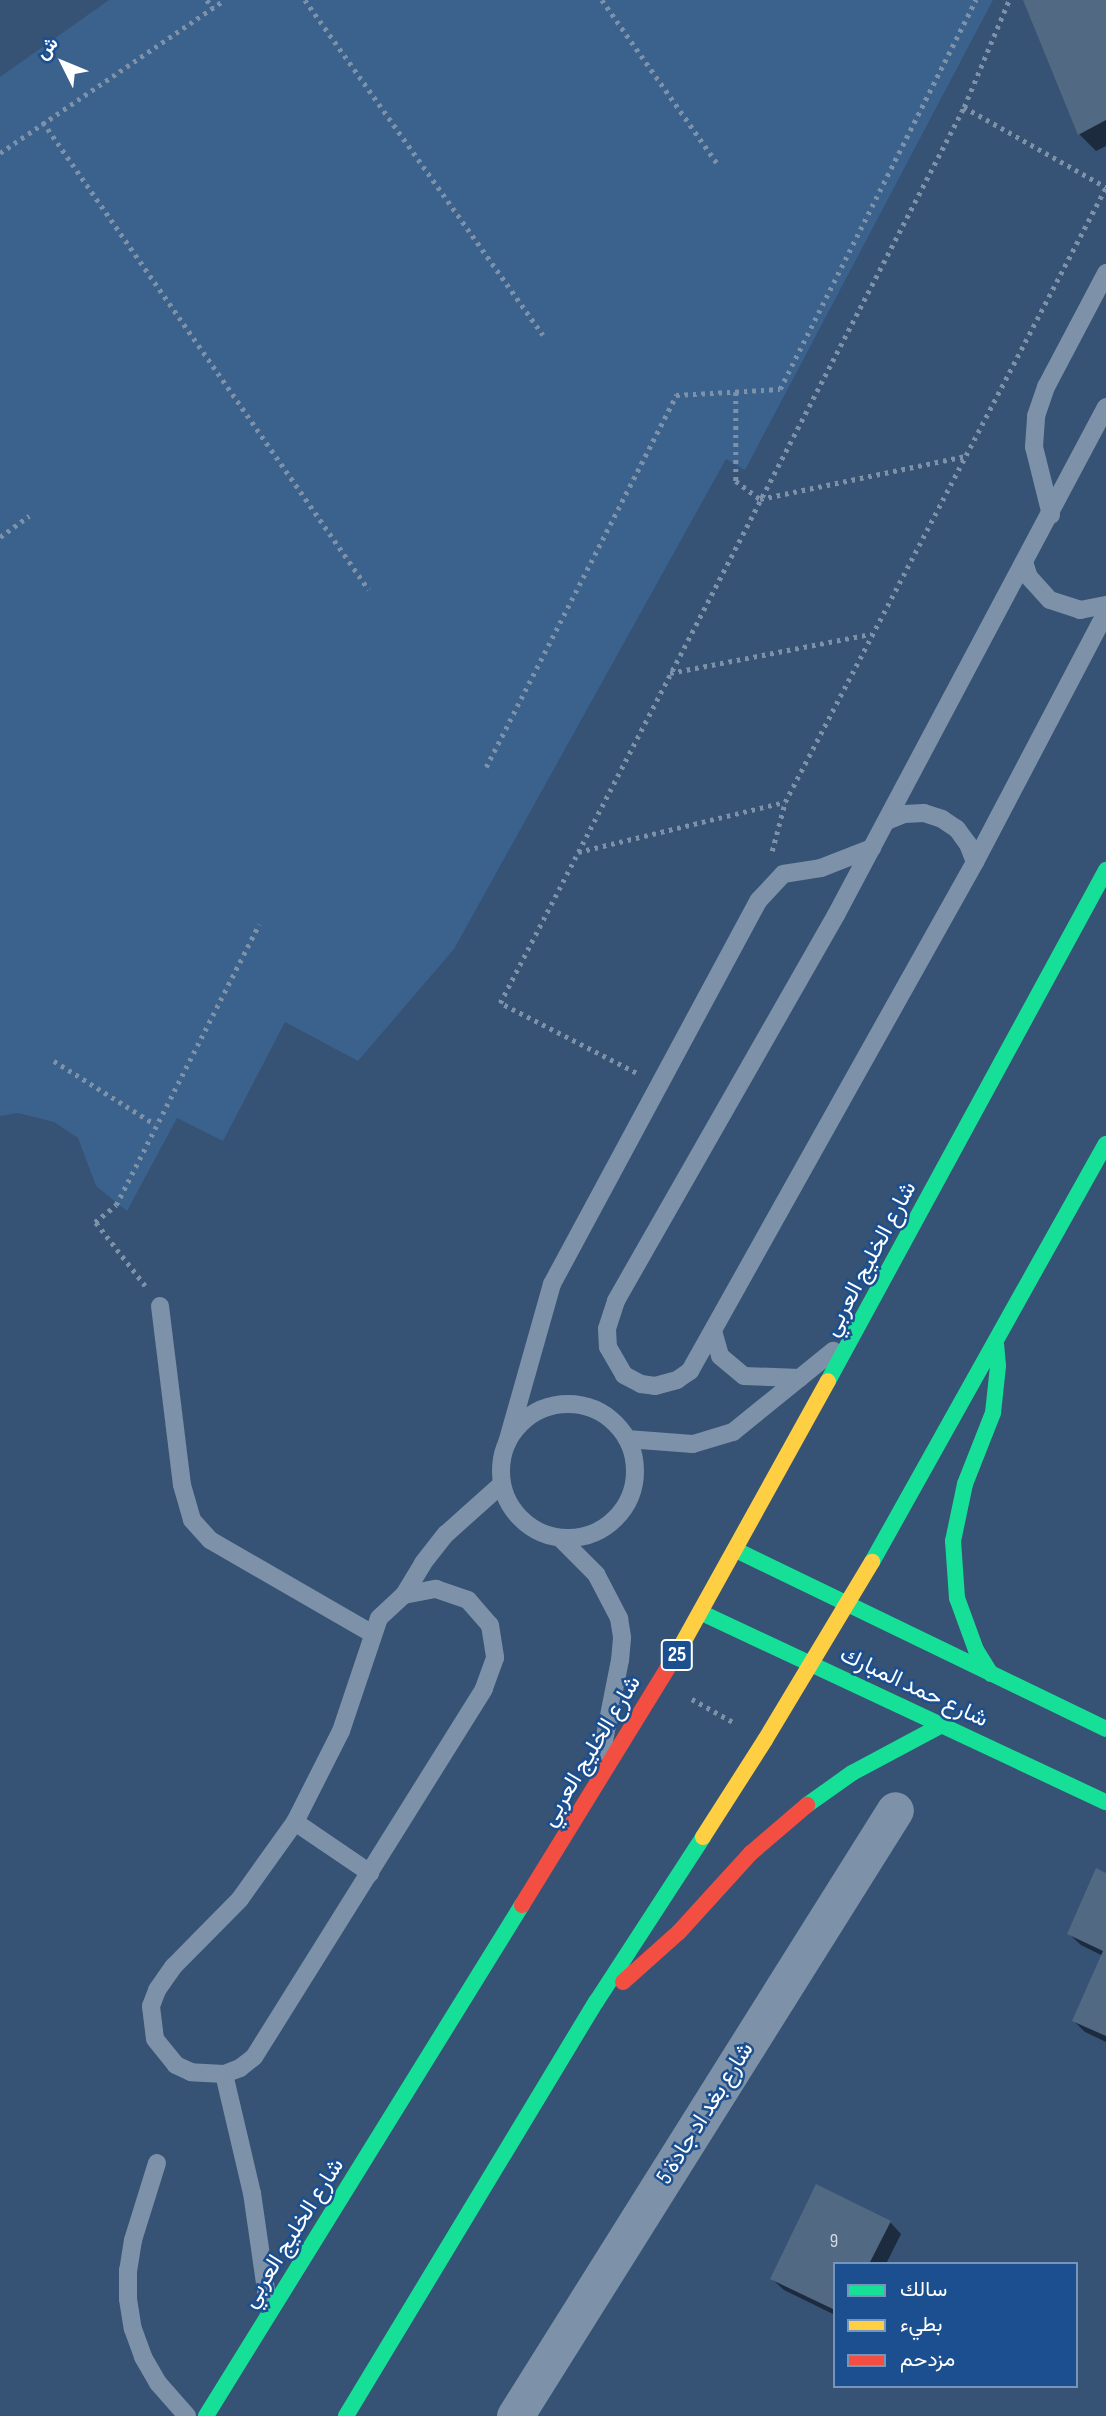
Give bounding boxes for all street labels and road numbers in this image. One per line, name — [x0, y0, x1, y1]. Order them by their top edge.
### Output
street label: شارع الخليج العربي — [818, 1177, 922, 1341]
road number: 25 — [660, 1638, 694, 1672]
street label: شارع حمد المبارك — [836, 1641, 992, 1733]
street label: شارع الخليج العربي — [535, 1671, 647, 1831]
street label: شارع بغد اد جادة 5 — [650, 2037, 760, 2189]
street label: شارع الخليج العربي — [236, 2153, 350, 2313]

